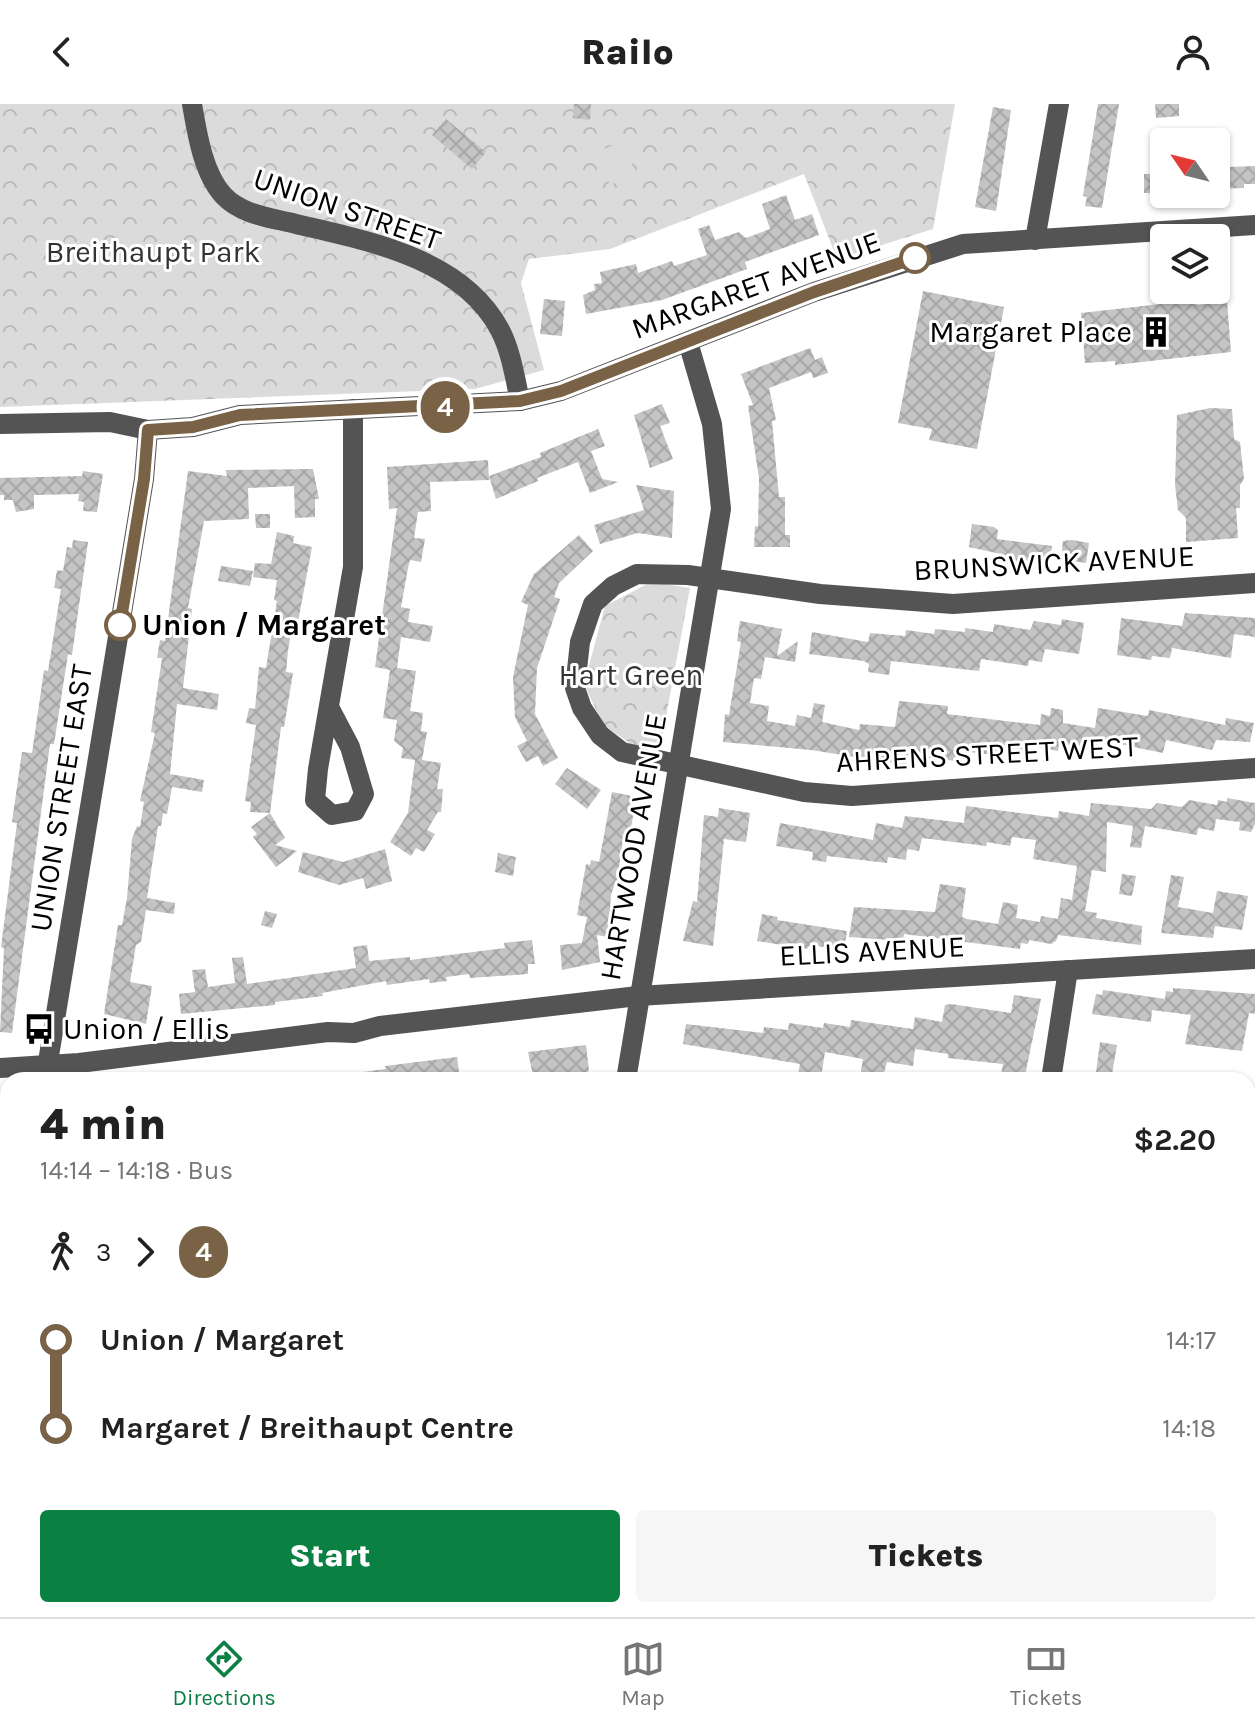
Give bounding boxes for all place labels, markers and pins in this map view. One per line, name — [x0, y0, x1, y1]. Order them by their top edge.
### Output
unlabelled marker — [900, 243, 930, 273]
place label: Margaret Place — [929, 314, 1132, 350]
building icon: Margaret Place — [1139, 315, 1173, 349]
place label: Union / Margaret — [142, 607, 386, 643]
marker: Union / Margaret — [105, 610, 135, 640]
place label: Union / Ellis — [63, 1011, 230, 1047]
bus stop icon: Union / Ellis — [22, 1012, 56, 1046]

